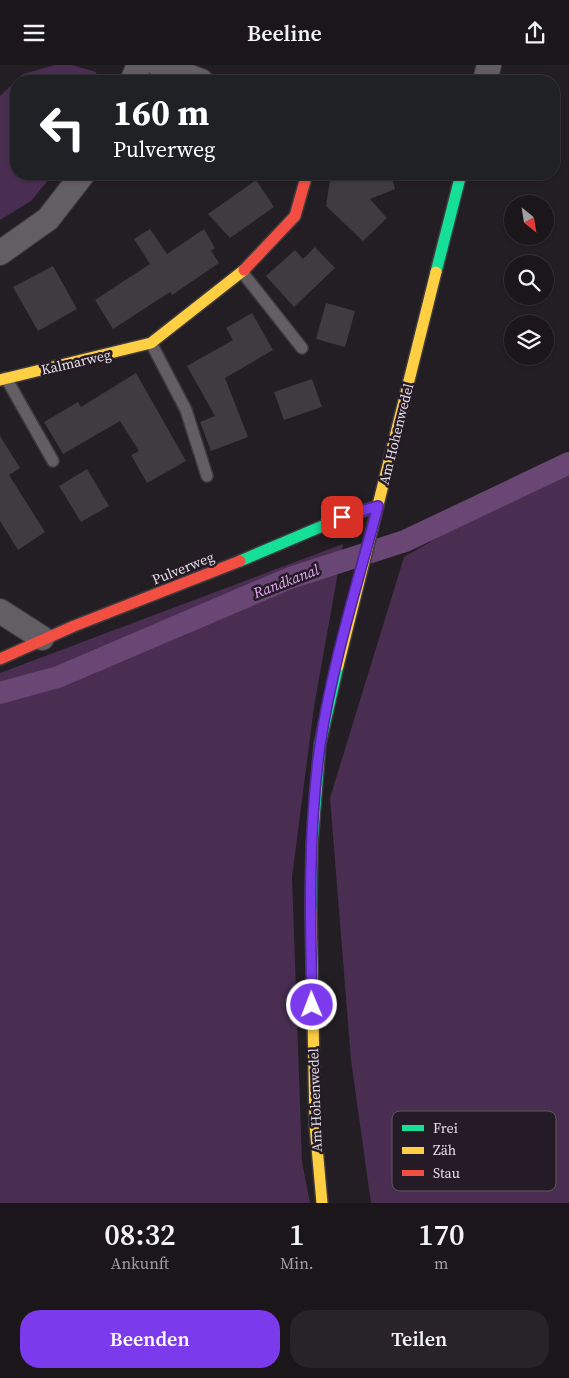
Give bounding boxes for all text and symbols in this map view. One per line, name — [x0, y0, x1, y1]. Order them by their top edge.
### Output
text: Beeline — [247, 18, 322, 48]
icon: menu — [20, 19, 48, 47]
icon: share — [521, 19, 549, 47]
text: 160 m — [113, 89, 209, 137]
icon: left — [30, 95, 95, 160]
text: Pulverweg — [113, 134, 216, 164]
north arrow — [504, 195, 554, 245]
map controls — [504, 195, 554, 365]
button: search — [504, 255, 554, 305]
button: layers — [504, 315, 554, 365]
street label: Kalmarweg — [39, 344, 113, 380]
street label: Am Hohenwedel — [374, 381, 418, 487]
pin — [321, 496, 363, 538]
icon: arrive — [328, 503, 356, 531]
street label: Pulverweg — [149, 547, 217, 589]
water label: Randkanal — [249, 559, 323, 604]
position arrow — [285, 978, 337, 1030]
street label: Am Hohenwedel — [303, 1048, 327, 1152]
legend — [392, 1111, 556, 1191]
text: Frei — [433, 1118, 458, 1138]
text: Zäh — [433, 1140, 456, 1160]
text: Stau — [433, 1163, 460, 1183]
text: 08:32 — [104, 1214, 176, 1255]
text: 1 — [289, 1214, 305, 1255]
text: 170 — [418, 1214, 465, 1255]
text: Ankunft — [111, 1252, 169, 1274]
text: Min. — [280, 1252, 314, 1274]
text: m — [434, 1252, 449, 1274]
button: Beenden — [20, 1310, 280, 1368]
button: Teilen — [290, 1310, 549, 1368]

